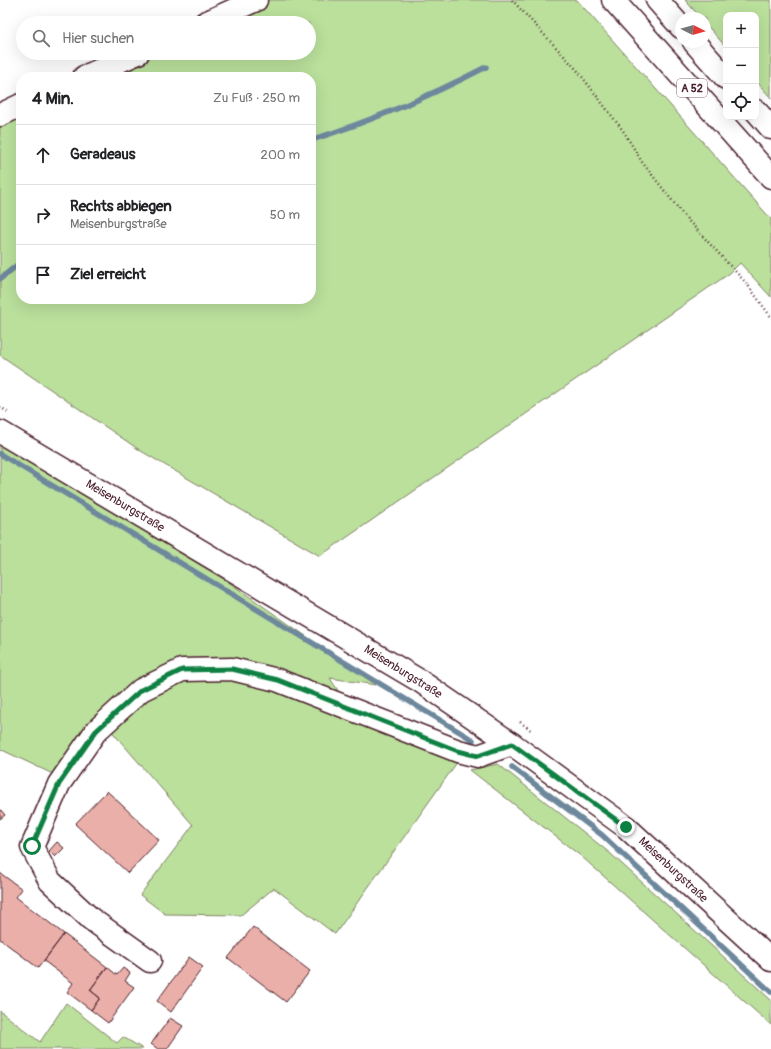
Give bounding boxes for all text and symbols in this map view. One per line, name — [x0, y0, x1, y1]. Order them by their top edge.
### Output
north arrow — [675, 12, 711, 48]
map controls — [723, 12, 759, 120]
button: + — [723, 12, 759, 48]
search box — [16, 16, 316, 60]
icon: search — [30, 27, 52, 49]
text: Hier suchen — [62, 29, 134, 48]
button: − — [723, 48, 759, 84]
road number: A 52 — [677, 79, 707, 97]
button: locate — [723, 84, 759, 120]
text: 4 Min. — [32, 88, 74, 109]
text: Zu Fuß · 250 m — [213, 90, 300, 106]
icon: ahead — [32, 144, 54, 166]
text: Geradeaus — [70, 145, 136, 164]
text: 200 m — [261, 147, 300, 163]
text: Rechts abbiegen — [70, 197, 172, 216]
icon: right — [32, 204, 54, 226]
text: 50 m — [270, 207, 300, 223]
text: Meisenburgstraße — [70, 216, 167, 232]
icon: arrive — [32, 264, 54, 286]
text: Ziel erreicht — [70, 265, 146, 284]
street label: Meisenburgstraße — [83, 477, 167, 535]
street label: Meisenburgstraße — [361, 642, 445, 702]
route end — [617, 818, 635, 836]
street label: Meisenburgstraße — [635, 834, 711, 906]
route start — [23, 837, 41, 855]

